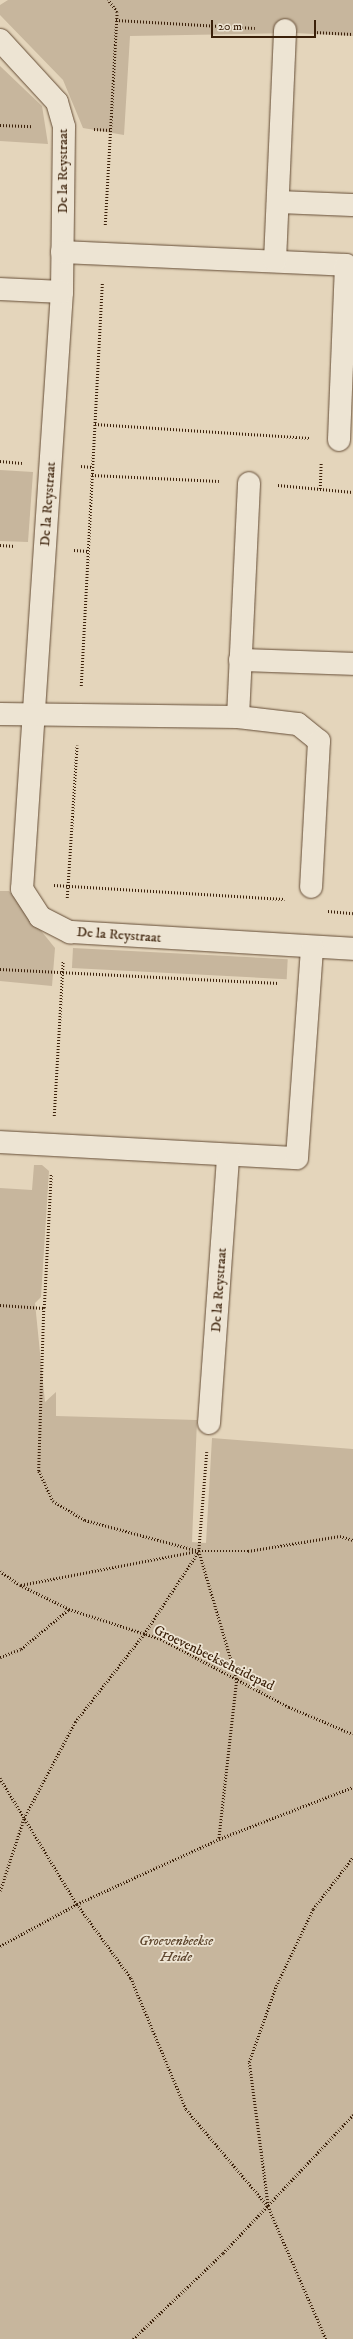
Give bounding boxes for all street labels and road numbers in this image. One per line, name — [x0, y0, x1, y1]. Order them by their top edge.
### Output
street label: De la Reystraat — [55, 129, 71, 213]
street label: De la Reystraat — [37, 461, 59, 547]
street label: De la Reystraat — [76, 924, 162, 946]
street label: De la Reystraat — [208, 1247, 230, 1333]
street label: Groevenbeekseheidepad — [151, 1622, 277, 1694]

